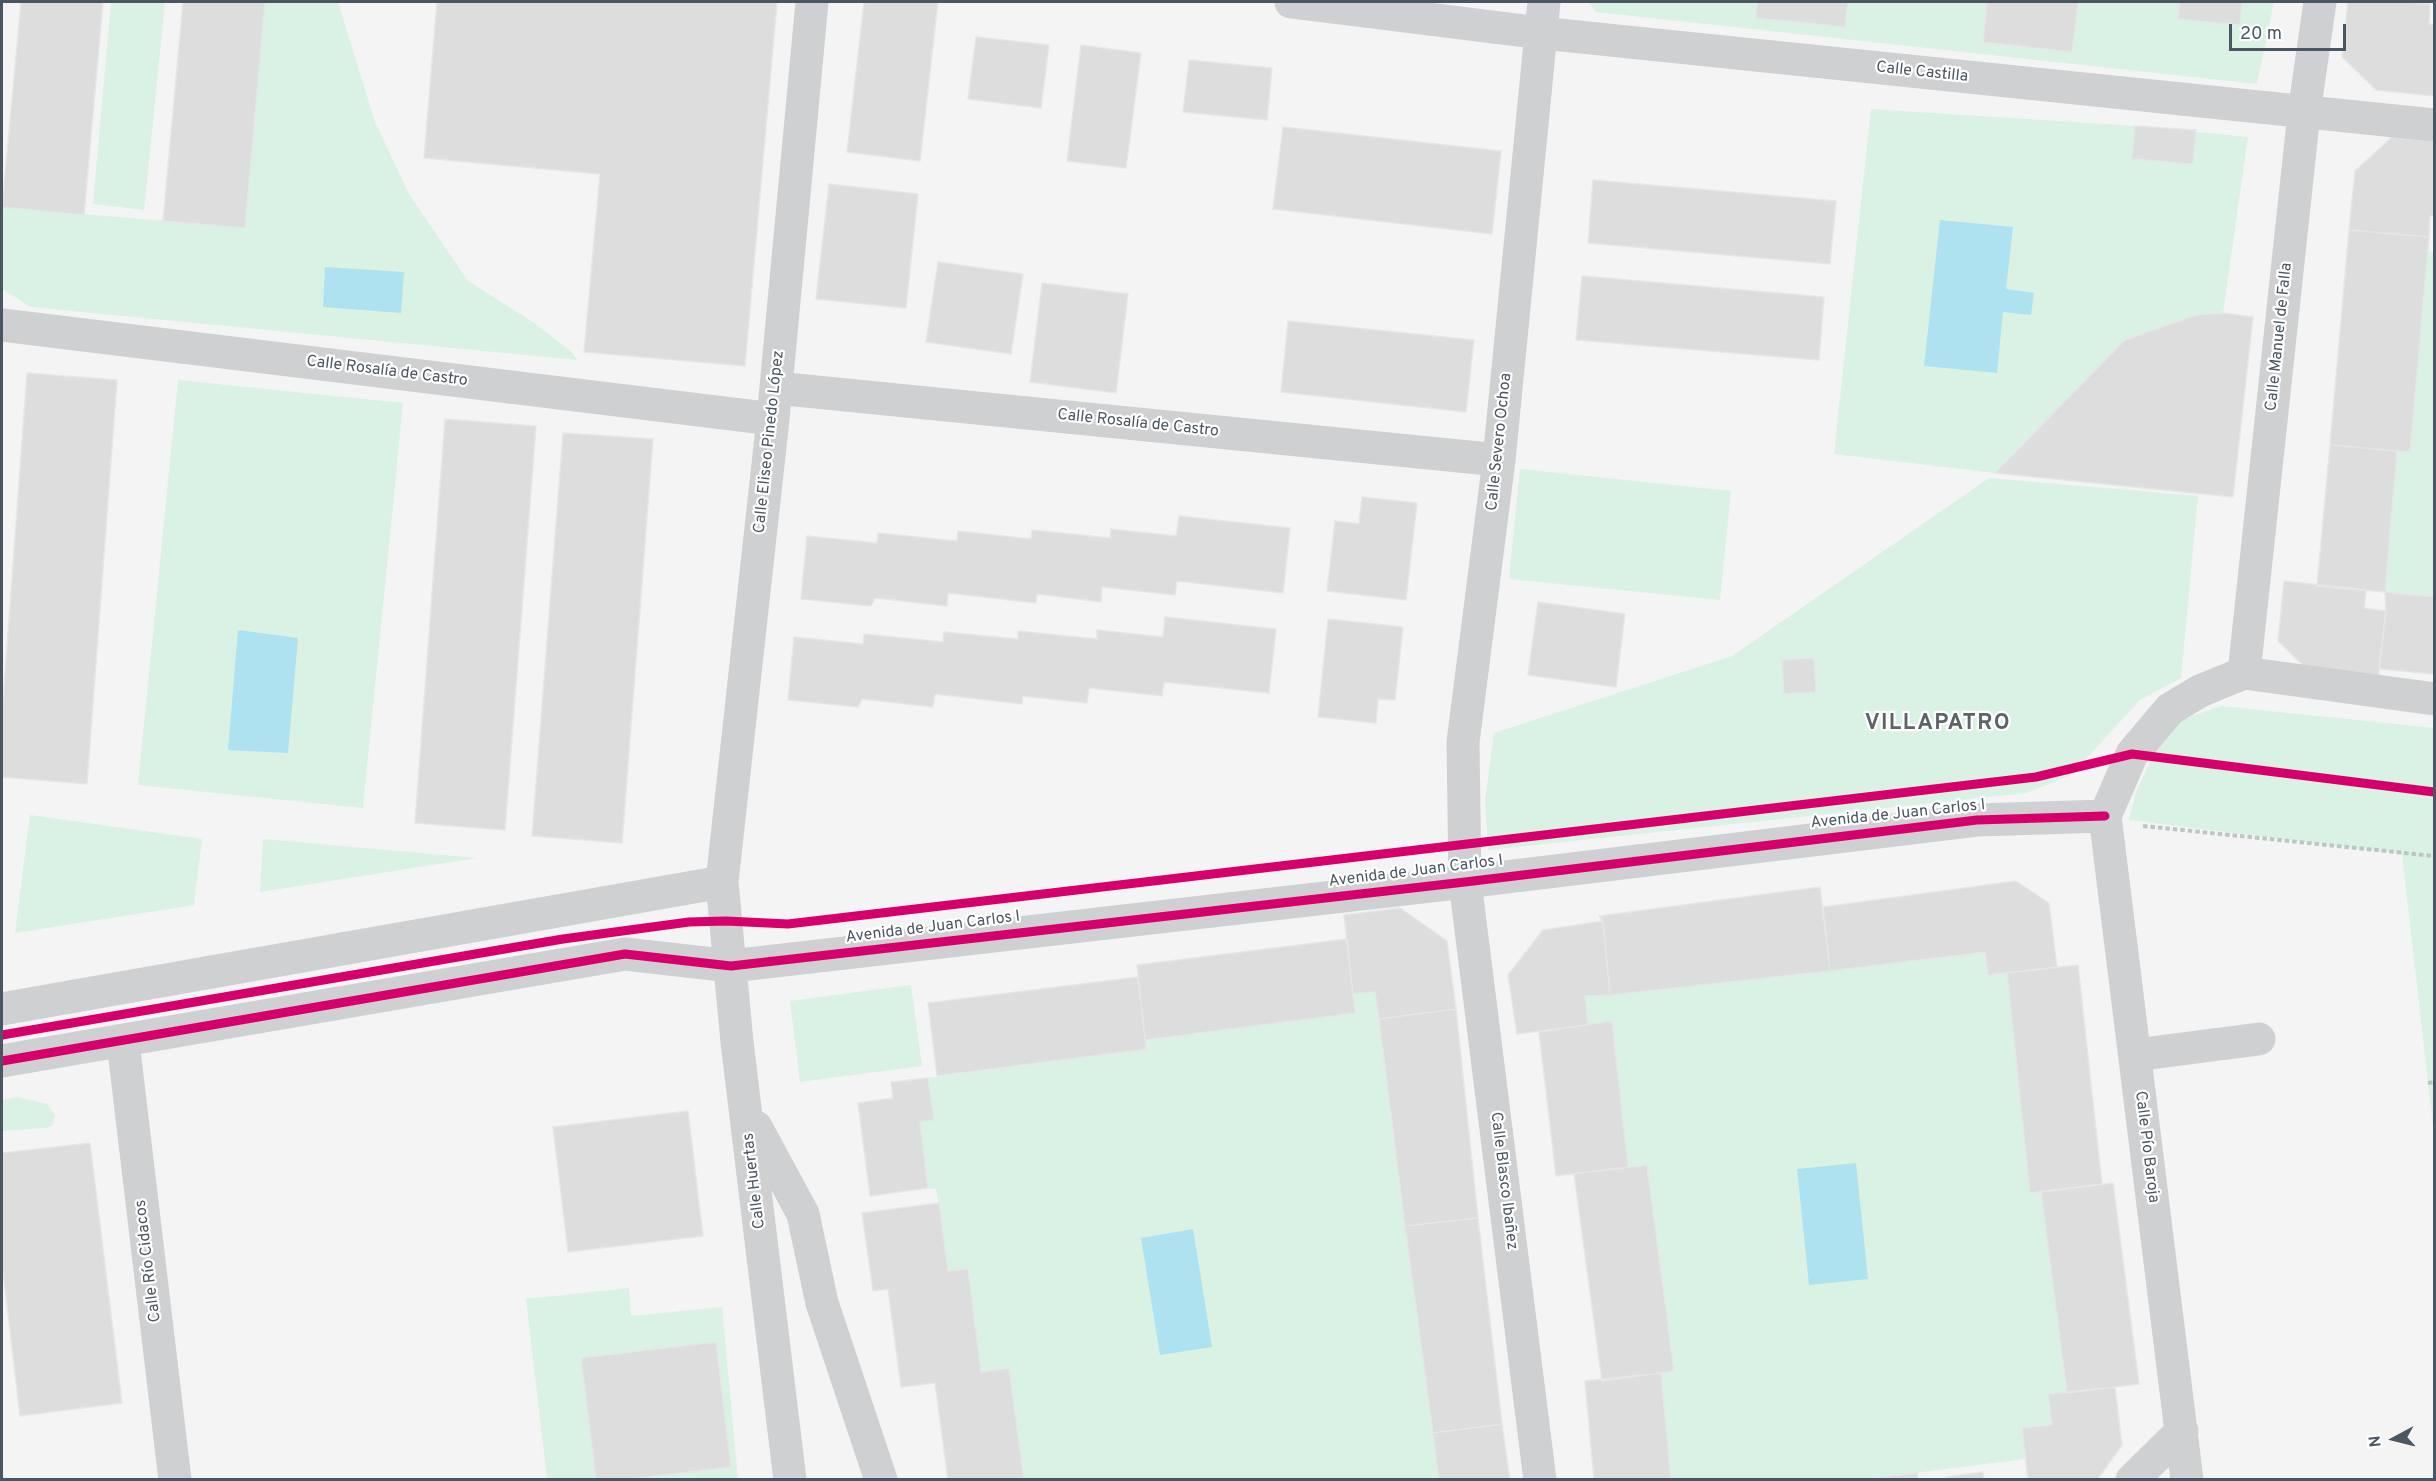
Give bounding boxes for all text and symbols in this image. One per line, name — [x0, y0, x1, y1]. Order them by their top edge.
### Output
scale bar — [2232, 12, 2349, 50]
text: 20 m — [2240, 23, 2282, 46]
street label: Calle Castilla — [1875, 59, 1969, 87]
street label: Calle Manuel de Falla — [2263, 262, 2297, 412]
street label: Calle Eliseo Pinedo López — [751, 350, 789, 534]
street label: Calle Rosalía de Castro — [305, 353, 469, 391]
street label: Calle Severo Ochoa — [1483, 372, 1517, 512]
street label: Calle Rosalía de Castro — [1056, 406, 1220, 442]
district label: VILLAPATRO — [1865, 712, 2011, 738]
street label: Avenida de Juan Carlos I — [1810, 796, 1986, 834]
street label: Avenida de Juan Carlos I — [1328, 852, 1504, 892]
street label: Avenida de Juan Carlos I — [845, 908, 1021, 948]
street label: Calle Pío Baroja — [2130, 1090, 2162, 1204]
street label: Calle Blasco Ibañez — [1485, 1111, 1521, 1251]
street label: Calle Huertas — [740, 1132, 770, 1230]
street label: Calle Río Cidacos — [132, 1199, 166, 1323]
north arrow — [2364, 1409, 2424, 1469]
text: N — [2366, 1434, 2387, 1448]

